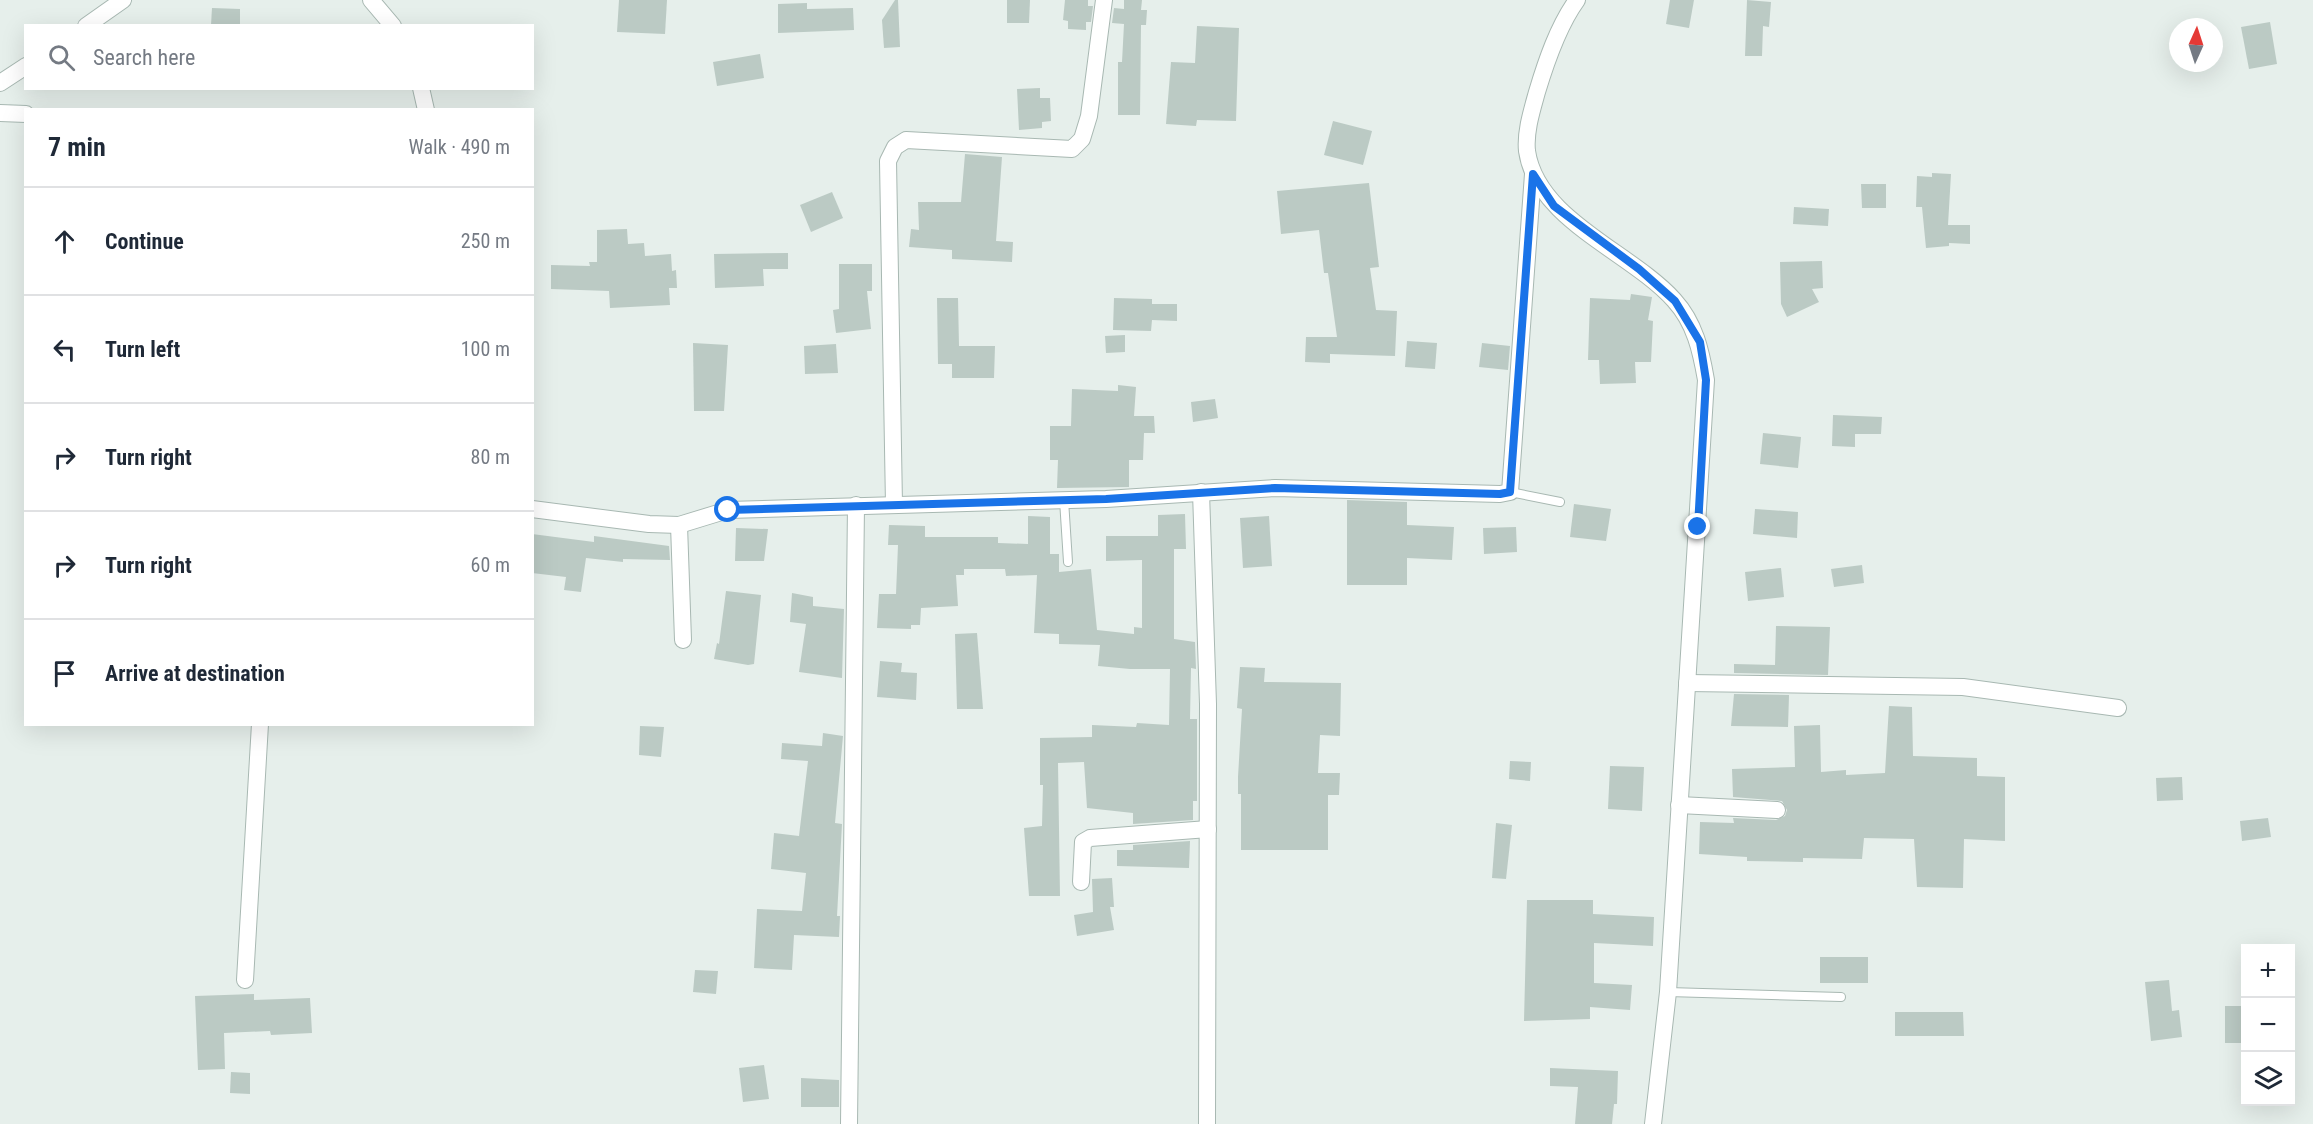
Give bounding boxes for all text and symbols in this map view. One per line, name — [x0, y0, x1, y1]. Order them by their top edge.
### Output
north arrow — [2169, 18, 2223, 72]
search box — [24, 24, 534, 90]
icon: search — [45, 41, 78, 74]
text: Search here — [93, 45, 195, 70]
text: 7 min — [48, 132, 106, 162]
text: Walk · 490 m — [409, 135, 510, 159]
icon: ahead — [48, 225, 81, 258]
text: Continue — [105, 229, 184, 254]
text: 250 m — [461, 229, 510, 253]
icon: left — [48, 333, 81, 366]
text: Turn left — [105, 337, 180, 362]
text: 100 m — [461, 337, 510, 361]
icon: right — [48, 441, 81, 474]
text: Turn right — [105, 445, 192, 470]
text: 80 m — [471, 445, 510, 469]
route start — [714, 496, 740, 522]
route end — [1684, 513, 1710, 539]
icon: right — [48, 549, 81, 582]
text: Turn right — [105, 553, 192, 578]
text: 60 m — [471, 553, 510, 577]
icon: arrive — [48, 657, 81, 690]
text: Arrive at destination — [105, 661, 285, 686]
map controls — [2241, 944, 2295, 1106]
button: + — [2241, 944, 2295, 998]
button: − — [2241, 998, 2295, 1052]
button: layers — [2241, 1052, 2295, 1106]

